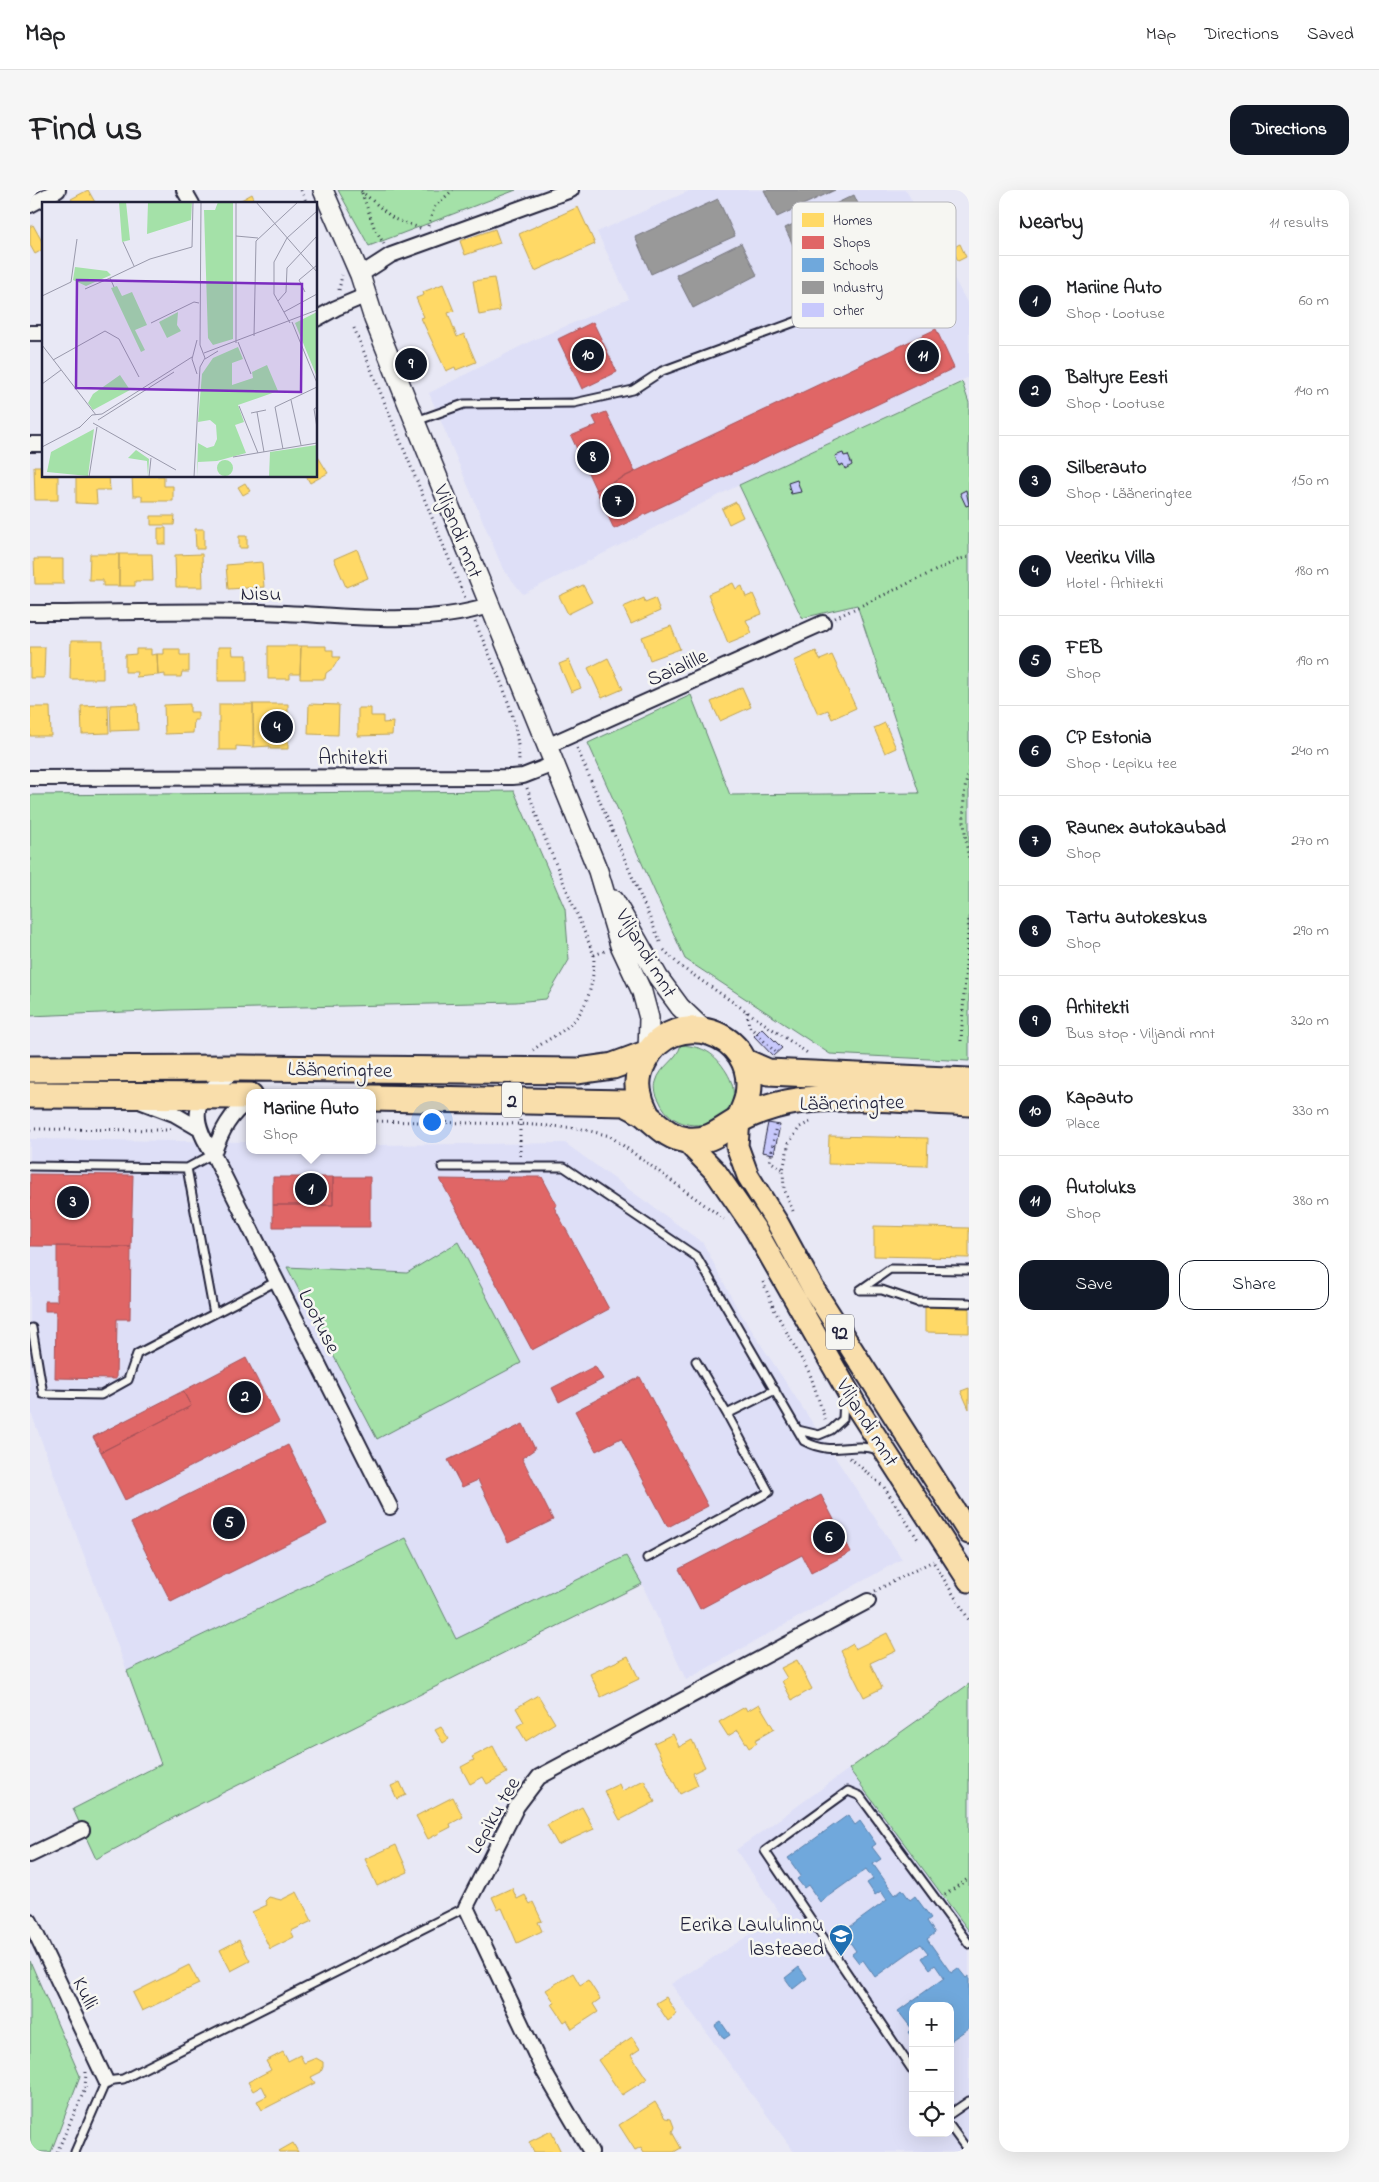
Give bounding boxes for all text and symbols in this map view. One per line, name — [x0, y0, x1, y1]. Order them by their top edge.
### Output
text: Map — [25, 17, 66, 52]
text: Map — [1146, 22, 1176, 48]
text: Directions — [1204, 22, 1279, 48]
text: Saved — [1307, 22, 1354, 48]
text: Find us — [30, 105, 142, 156]
button: Directions — [1230, 105, 1349, 155]
inset map — [42, 202, 318, 478]
legend — [792, 202, 956, 328]
text: Nearby — [1019, 208, 1083, 238]
text: Homes — [833, 211, 873, 232]
text: 11 results — [1269, 211, 1329, 235]
text: Shops — [833, 233, 871, 254]
text: Schools — [833, 256, 878, 277]
text: Mariine Auto — [1066, 275, 1162, 302]
text: Industry — [833, 278, 883, 300]
text: 1 — [1032, 289, 1038, 313]
text: 60 m — [1299, 289, 1329, 313]
text: Other — [833, 301, 865, 322]
text: Shop · Lootuse — [1066, 302, 1165, 326]
pin: 10 — [572, 336, 604, 374]
pin: 11 — [907, 337, 939, 375]
pin: 9 — [395, 345, 427, 383]
text: Baltyre Eesti — [1066, 365, 1168, 392]
text: 2 — [1031, 379, 1039, 403]
text: 140 m — [1294, 379, 1329, 403]
text: Shop · Lootuse — [1066, 392, 1165, 416]
pin: 8 — [577, 438, 609, 476]
text: Silberauto — [1066, 455, 1147, 482]
text: 3 — [1032, 469, 1038, 493]
text: 150 m — [1291, 469, 1329, 493]
street label: Viljandi mnt — [424, 479, 490, 583]
pin: 7 — [602, 482, 634, 520]
text: Shop · Lääneringtee — [1066, 482, 1192, 506]
text: Veeriku Villa — [1066, 545, 1155, 572]
text: 4 — [1032, 559, 1038, 583]
text: 180 m — [1295, 559, 1329, 583]
text: Hotel · Arhitekti — [1066, 572, 1163, 596]
street label: Nisu — [240, 580, 282, 610]
text: FEB — [1066, 635, 1103, 662]
street label: Saialille — [643, 642, 714, 695]
text: 5 — [1030, 649, 1040, 673]
text: 190 m — [1296, 649, 1329, 673]
text: Shop — [1066, 662, 1101, 686]
pin: 4 — [261, 708, 293, 746]
text: CP Estonia — [1066, 725, 1152, 752]
text: 6 — [1031, 739, 1039, 763]
text: 240 m — [1291, 739, 1329, 763]
street label: Arhitekti — [318, 744, 388, 774]
text: Shop · Lepiku tee — [1066, 752, 1177, 776]
text: Raunex autokaubad — [1066, 815, 1226, 842]
text: 7 — [1032, 829, 1038, 853]
text: 270 m — [1291, 829, 1329, 853]
text: Shop — [1066, 842, 1101, 866]
street label: Viljandi mnt — [607, 903, 684, 1004]
text: Tartu autokeskus — [1066, 905, 1207, 932]
text: 8 — [1032, 919, 1038, 943]
text: 290 m — [1293, 919, 1329, 943]
text: Shop — [1066, 932, 1101, 956]
text: Arhitekti — [1066, 995, 1129, 1022]
text: 9 — [1033, 1009, 1037, 1033]
text: 320 m — [1291, 1009, 1329, 1033]
text: Bus stop · Viljandi mnt — [1066, 1022, 1215, 1046]
street label: Lääneringtee — [287, 1055, 393, 1089]
road number: 2 — [502, 1082, 522, 1118]
text: Kapauto — [1066, 1085, 1133, 1112]
street label: Lääneringtee — [799, 1088, 905, 1122]
popup — [246, 1089, 376, 1154]
text: Mariine Auto — [263, 1096, 359, 1123]
text: 10 — [1029, 1099, 1041, 1123]
text: 330 m — [1292, 1099, 1329, 1123]
your location — [419, 1109, 445, 1135]
text: Place — [1066, 1112, 1100, 1136]
text: Shop — [263, 1123, 298, 1147]
pin: 1 — [295, 1170, 327, 1208]
text: Autoluks — [1066, 1175, 1136, 1202]
pin: 3 — [57, 1183, 89, 1221]
text: 11 — [1030, 1189, 1040, 1213]
text: 380 m — [1293, 1189, 1329, 1213]
text: Shop — [1066, 1202, 1101, 1226]
button: Save — [1019, 1260, 1169, 1310]
button: Share — [1179, 1260, 1329, 1310]
street label: Lootuse — [289, 1284, 347, 1360]
road number: 92 — [826, 1314, 854, 1350]
street label: Viljandi mnt — [827, 1372, 905, 1473]
pin: 2 — [229, 1378, 261, 1416]
pin: 5 — [213, 1504, 245, 1542]
pin: 6 — [813, 1518, 845, 1556]
street label: Lepiku tee — [461, 1771, 529, 1860]
place label: Eerika Laululinnu lasteaed — [679, 1911, 824, 1965]
school or university icon: Eerika Laululinnu lasteaed — [828, 1923, 854, 1957]
street label: Kulli — [63, 1972, 105, 2015]
map controls — [909, 2002, 954, 2137]
button: + — [909, 2002, 954, 2047]
button: − — [909, 2047, 954, 2092]
button: locate — [909, 2092, 954, 2137]

